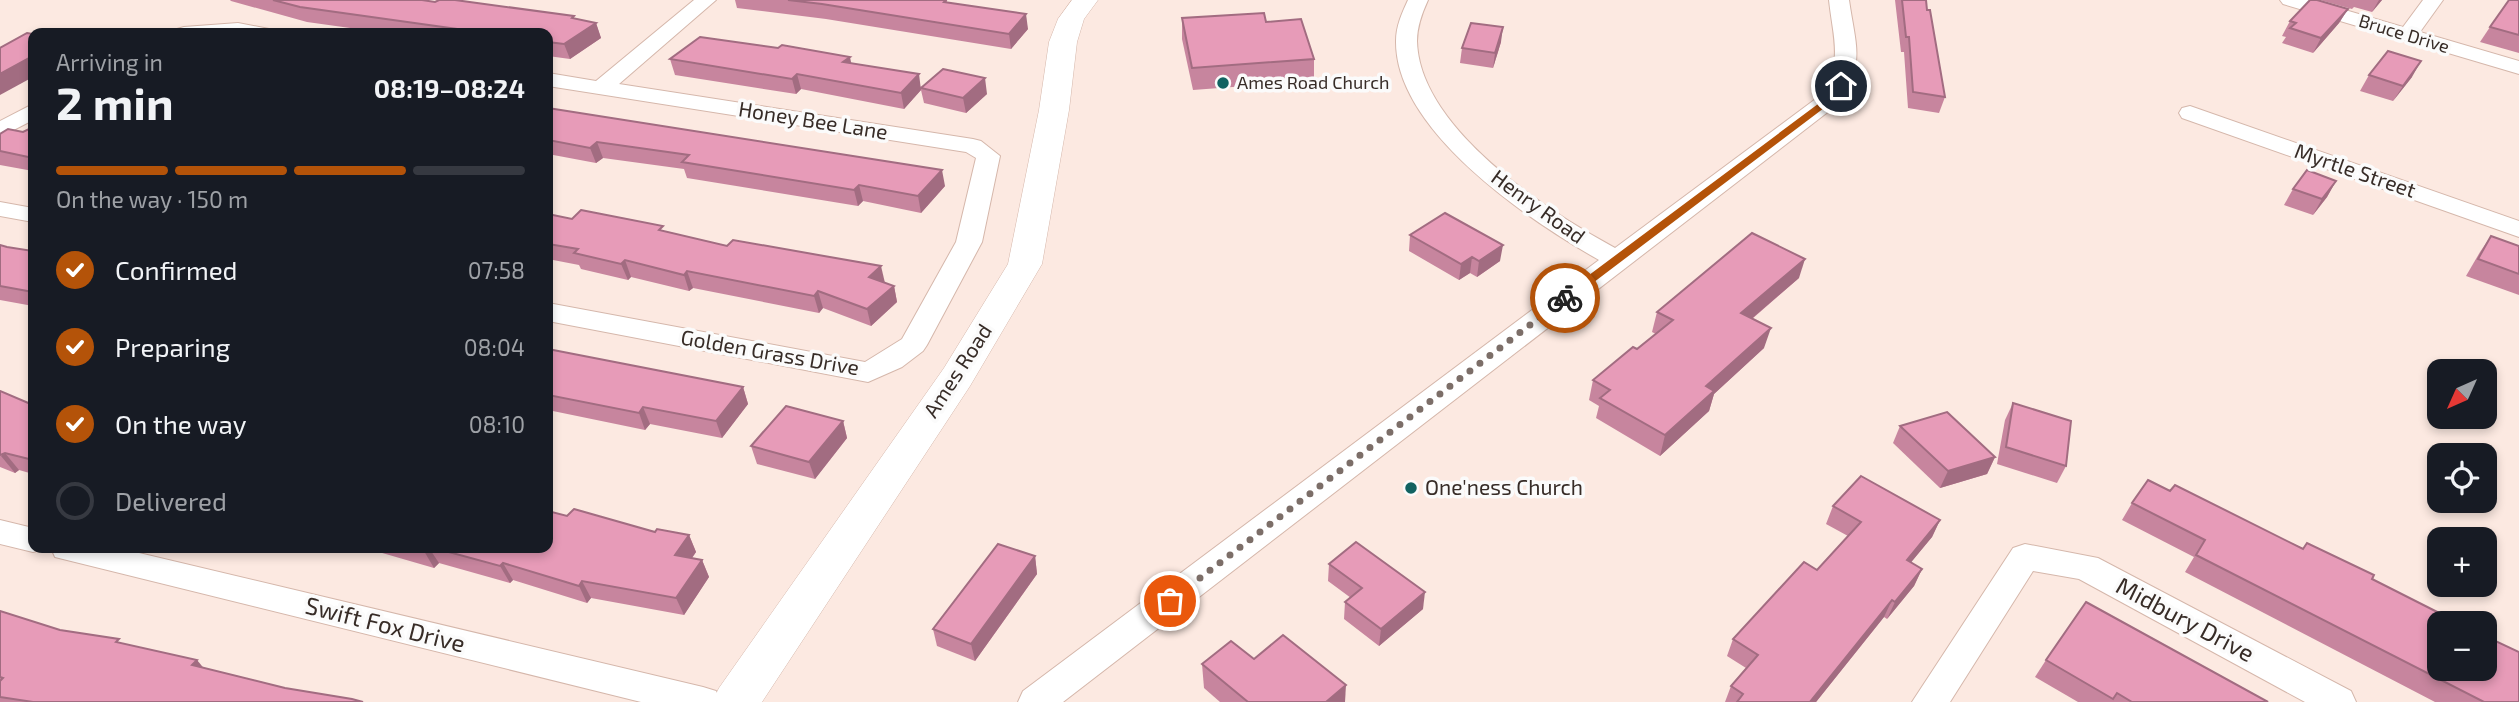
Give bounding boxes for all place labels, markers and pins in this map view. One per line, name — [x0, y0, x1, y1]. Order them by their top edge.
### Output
pin — [1811, 56, 1871, 116]
place label: Ames Road Church — [1237, 71, 1389, 93]
marker: Ames Road Church — [1215, 75, 1231, 91]
place label: One'ness Church — [1425, 474, 1583, 499]
marker: One'ness Church — [1403, 480, 1419, 496]
pin — [1140, 571, 1200, 631]

